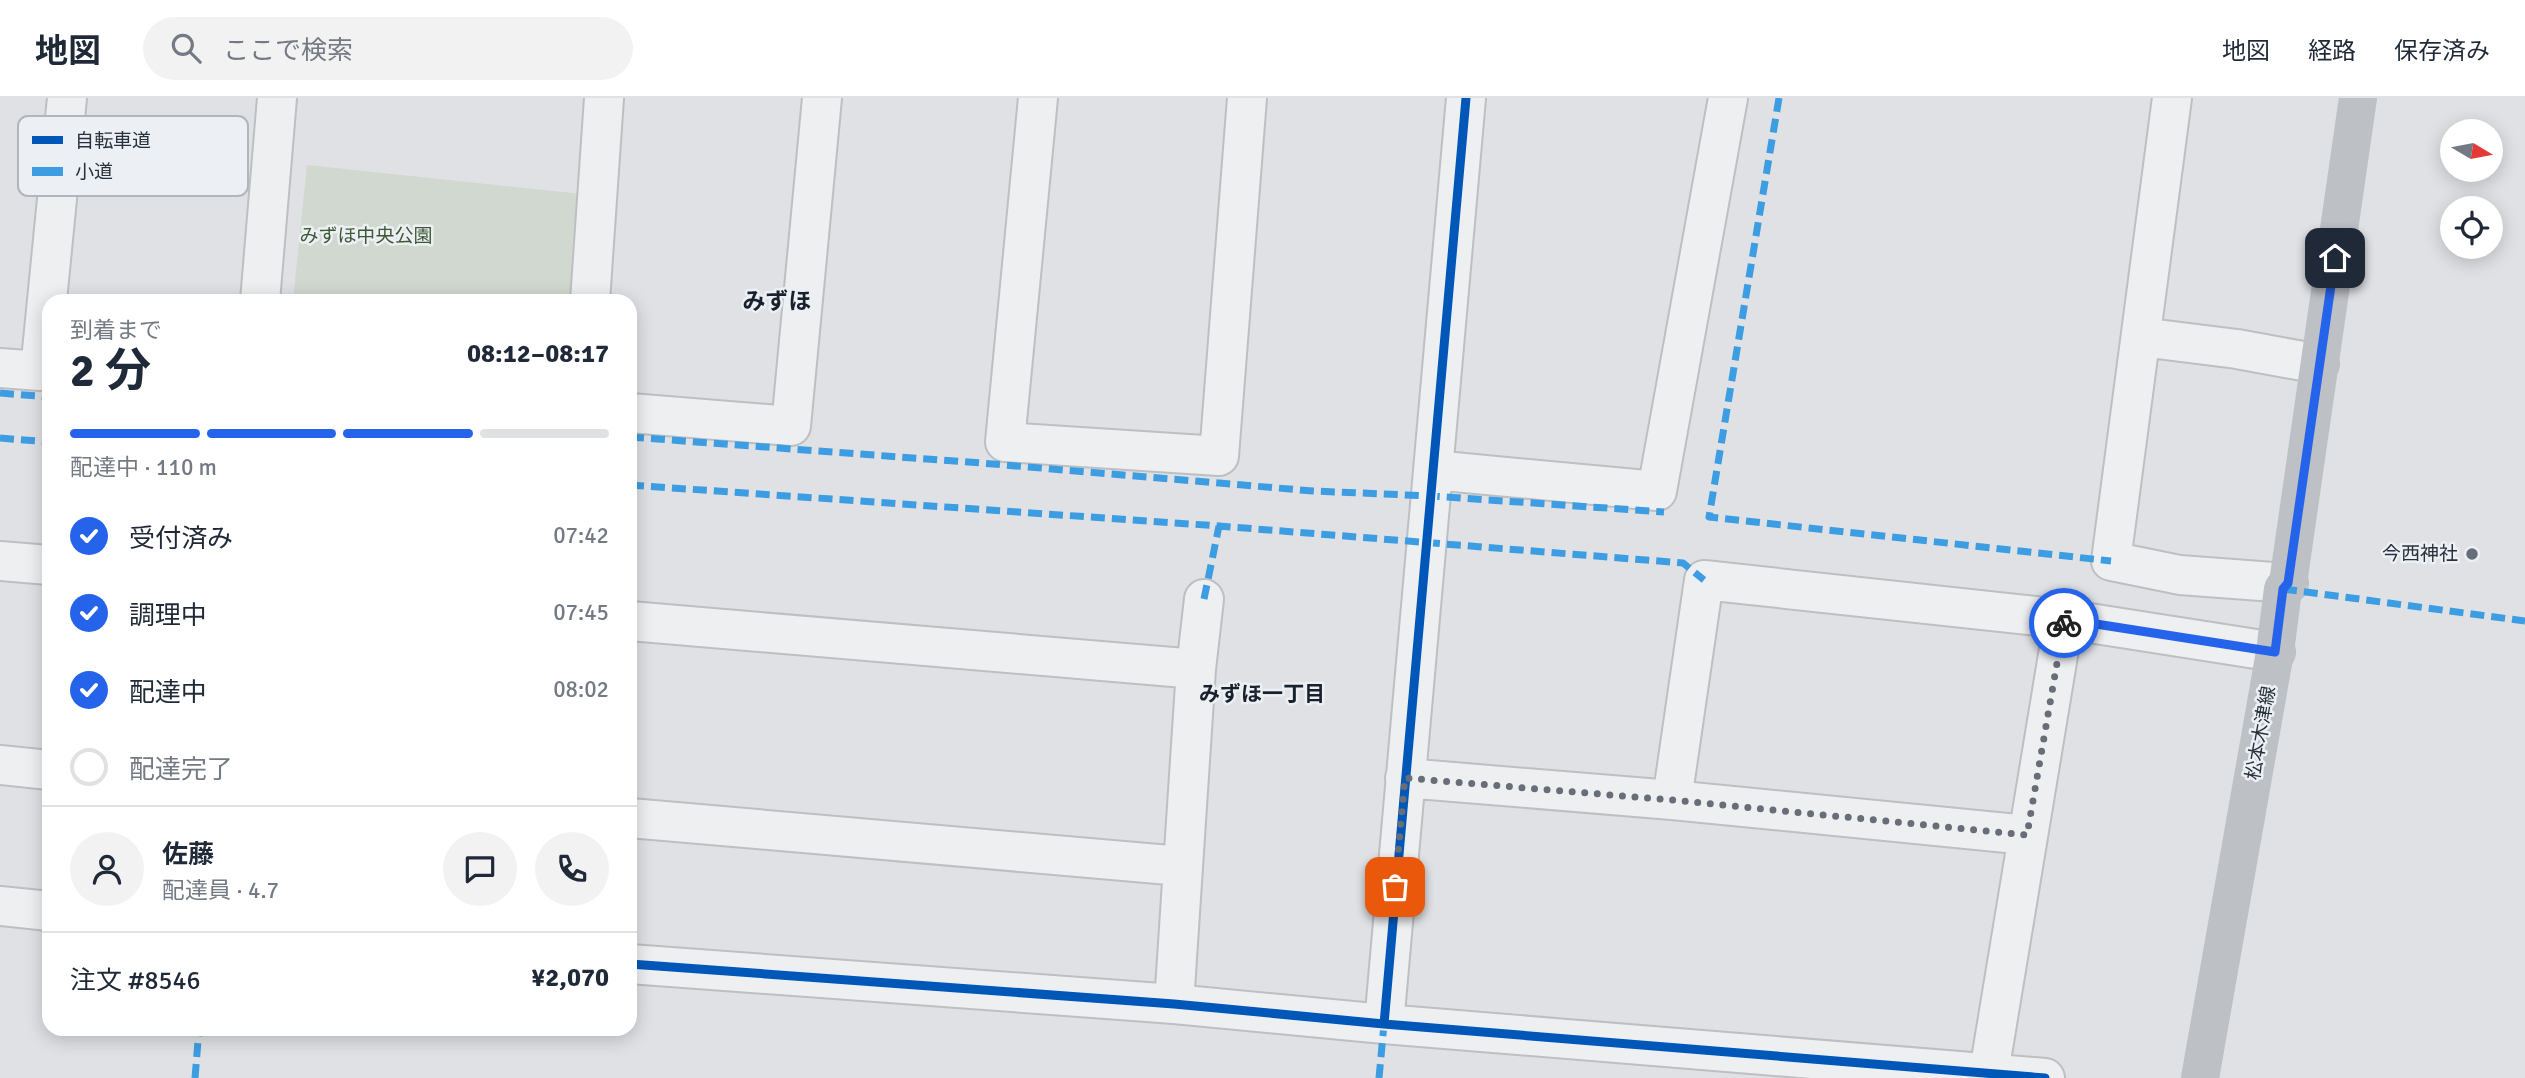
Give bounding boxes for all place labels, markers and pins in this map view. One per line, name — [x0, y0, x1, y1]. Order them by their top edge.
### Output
pin — [2305, 228, 2365, 288]
place label: 今西神社 — [2382, 542, 2458, 566]
marker: 今西神社 — [2464, 546, 2480, 562]
pin — [1365, 857, 1425, 917]

